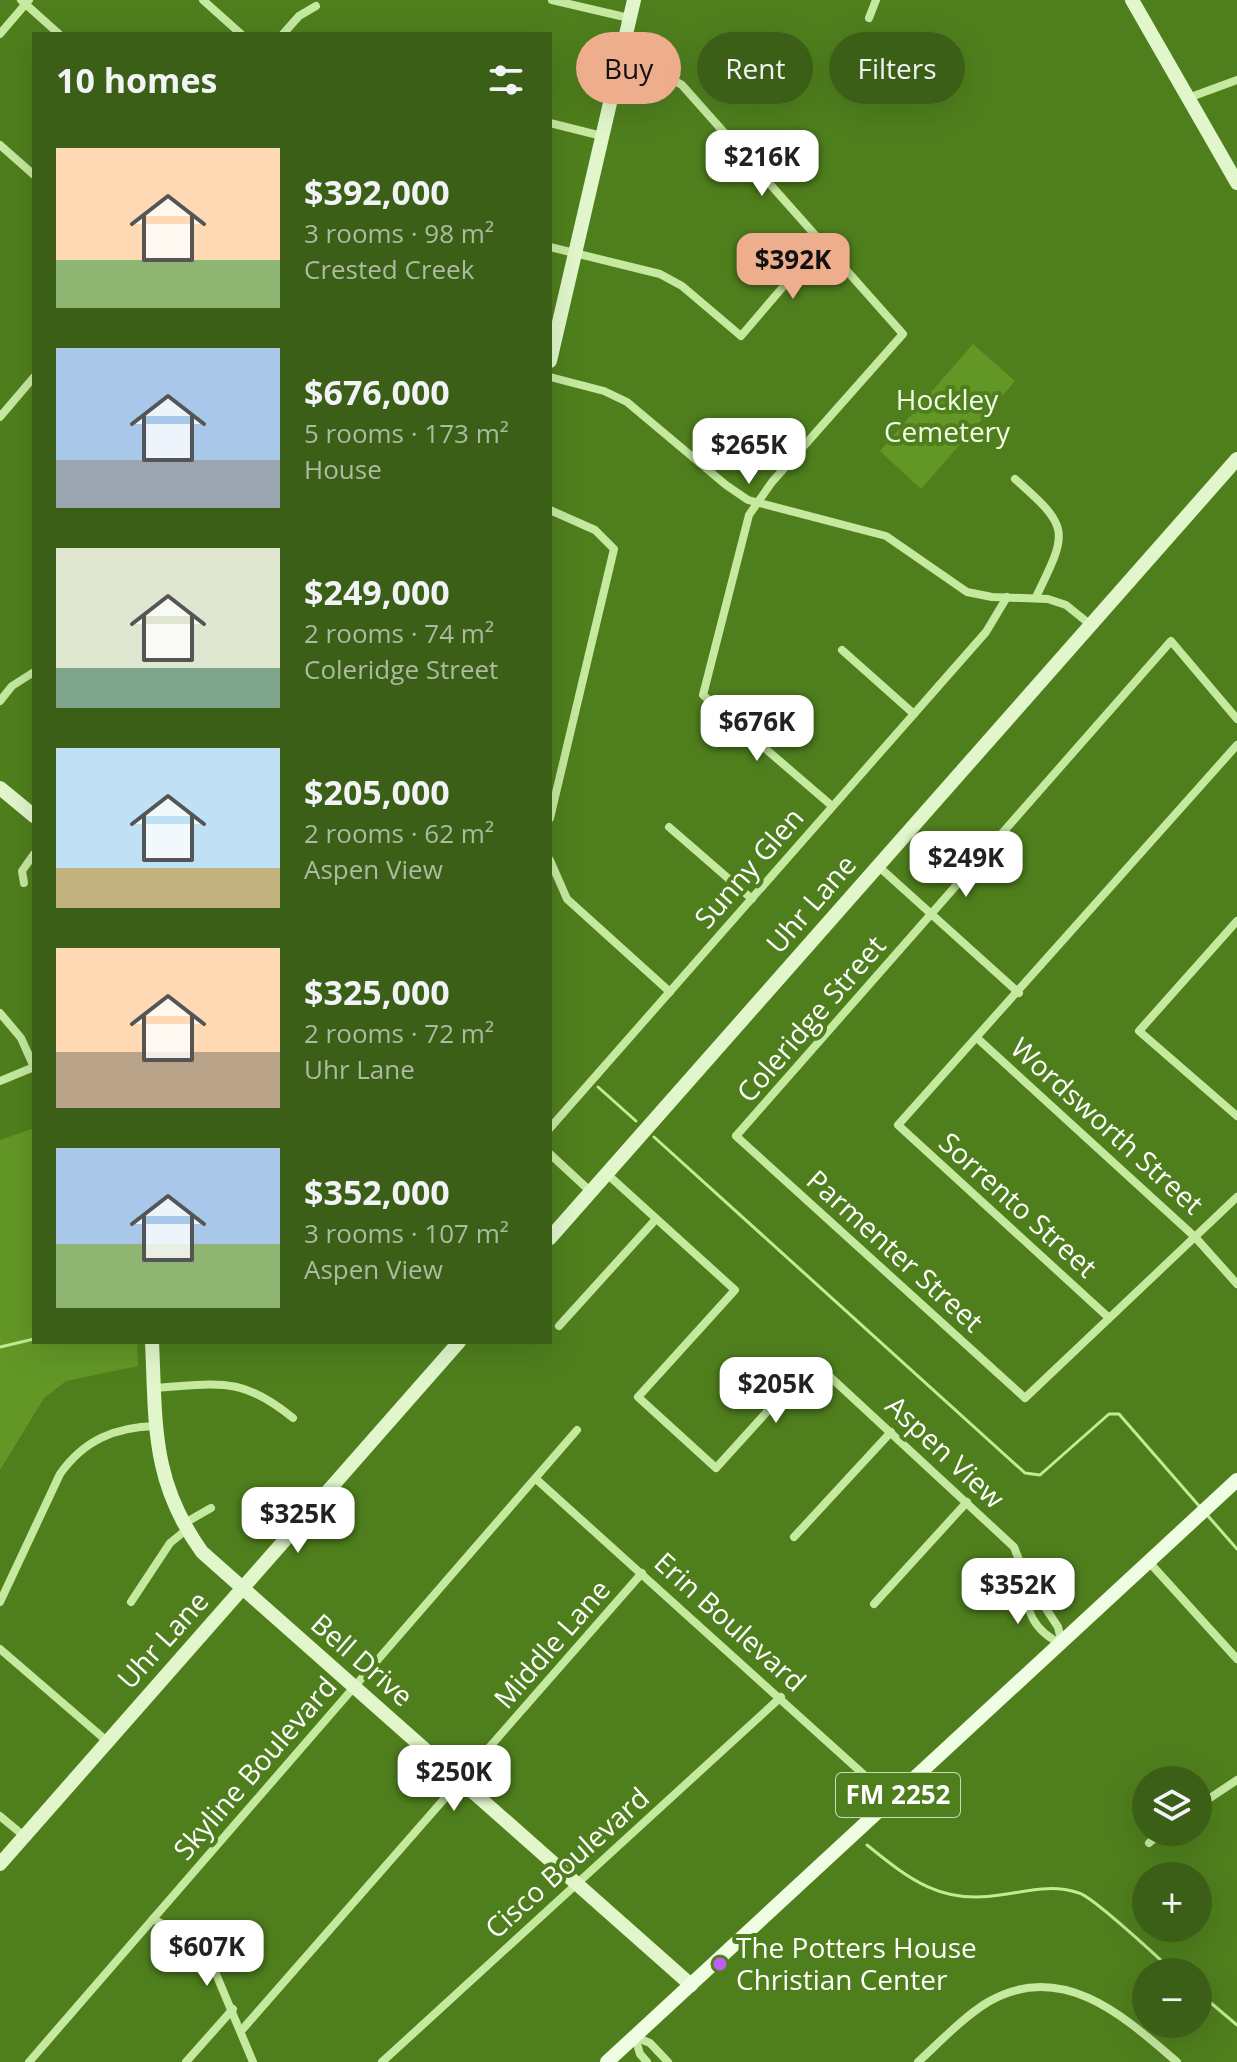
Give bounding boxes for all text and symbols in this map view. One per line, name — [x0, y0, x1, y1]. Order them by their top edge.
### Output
chip: Buy — [576, 32, 681, 104]
chip: Rent — [697, 32, 813, 104]
chip: Filters — [829, 32, 965, 104]
text: 10 homes — [56, 57, 217, 103]
icon: filters — [484, 58, 528, 102]
pin: $216K — [706, 130, 818, 198]
text: $216K — [724, 138, 800, 174]
text: $392,000 — [304, 169, 450, 215]
icon: home — [120, 180, 216, 276]
text: 3 rooms · 98 m² — [304, 215, 494, 251]
pin: $392K — [737, 233, 849, 301]
text: $392K — [755, 241, 831, 277]
text: Crested Creek — [304, 251, 474, 287]
text: $676,000 — [304, 369, 450, 415]
icon: home — [120, 380, 216, 476]
park label: Hockley Cemetery — [884, 380, 1011, 450]
text: 5 rooms · 173 m² — [304, 415, 509, 451]
pin: $265K — [693, 418, 805, 486]
text: $265K — [711, 426, 787, 462]
text: House — [304, 451, 382, 487]
text: $249,000 — [304, 569, 450, 615]
icon: home — [120, 580, 216, 676]
text: 2 rooms · 74 m² — [304, 615, 494, 651]
text: Coleridge Street — [304, 651, 498, 687]
pin: $676K — [701, 695, 813, 763]
text: $676K — [719, 703, 795, 739]
text: $205,000 — [304, 769, 450, 815]
icon: home — [120, 780, 216, 876]
street label: Sunny Glen — [685, 799, 811, 936]
text: 2 rooms · 62 m² — [304, 815, 494, 851]
pin: $249K — [910, 831, 1022, 899]
text: $249K — [928, 839, 1004, 875]
street label: Uhr Lane — [757, 846, 864, 961]
text: Aspen View — [304, 851, 443, 887]
street label: Coleridge Street — [727, 927, 893, 1110]
text: $325,000 — [304, 969, 450, 1015]
icon: home — [120, 980, 216, 1076]
text: 2 rooms · 72 m² — [304, 1015, 494, 1051]
street label: Wordsworth Street — [1003, 1028, 1212, 1222]
text: Uhr Lane — [304, 1051, 415, 1087]
street label: Sorrento Street — [932, 1123, 1106, 1285]
street label: Parmenter Street — [799, 1161, 992, 1340]
text: $352,000 — [304, 1169, 450, 1215]
icon: home — [120, 1180, 216, 1276]
text: 3 rooms · 107 m² — [304, 1215, 509, 1251]
text: Aspen View — [304, 1251, 443, 1287]
pin: $205K — [720, 1357, 832, 1425]
text: $205K — [738, 1365, 814, 1401]
street label: Aspen View — [878, 1386, 1014, 1516]
pin: $325K — [242, 1487, 354, 1555]
text: $325K — [260, 1495, 336, 1531]
street label: Erin Boulevard — [647, 1543, 815, 1699]
pin: $352K — [962, 1558, 1074, 1626]
text: $352K — [980, 1566, 1056, 1602]
street label: Middle Lane — [485, 1571, 618, 1716]
street label: Uhr Lane — [108, 1582, 216, 1696]
street label: Bell Drive — [303, 1604, 422, 1714]
street label: Skyline Boulevard — [164, 1668, 344, 1867]
pin: $250K — [398, 1745, 510, 1813]
text: $250K — [416, 1753, 492, 1789]
map controls — [1132, 1766, 1212, 2038]
button: layers — [1132, 1766, 1212, 1846]
road number: FM 2252 — [836, 1773, 960, 1817]
street label: Cisco Boulevard — [476, 1778, 657, 1946]
button: + — [1132, 1862, 1212, 1942]
pin: $607K — [151, 1920, 263, 1988]
text: $607K — [169, 1928, 245, 1964]
place label: The Potters House Christian Center — [736, 1928, 977, 1998]
marker: The Potters House Christian Center — [711, 1955, 729, 1973]
button: − — [1132, 1958, 1212, 2038]

